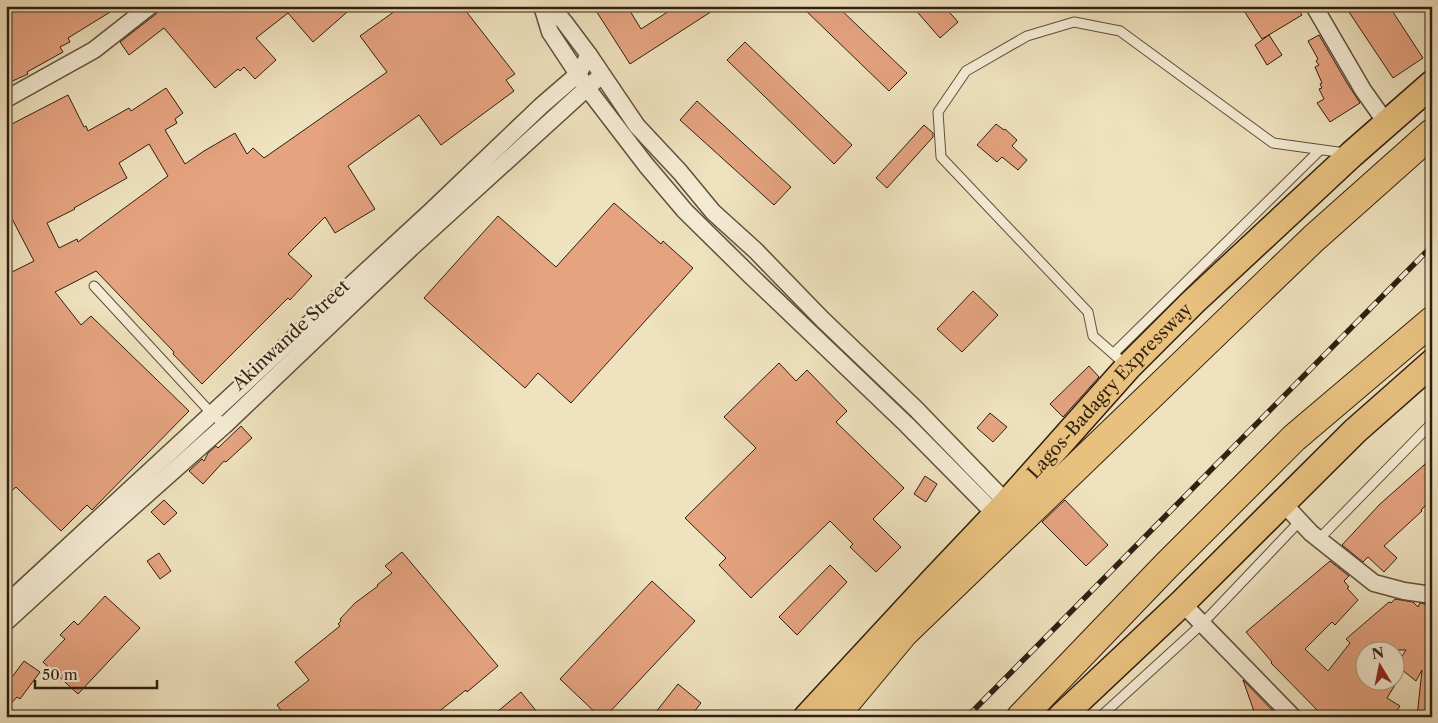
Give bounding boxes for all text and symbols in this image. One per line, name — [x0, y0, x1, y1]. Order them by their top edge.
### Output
street label: Akinwande Street — [227, 275, 355, 396]
street label: Lagos-Badagry Expressway — [1023, 298, 1197, 483]
north arrow — [1356, 640, 1406, 690]
text: N — [1370, 643, 1385, 663]
scale bar — [35, 658, 158, 690]
text: 50 m — [42, 665, 78, 684]

